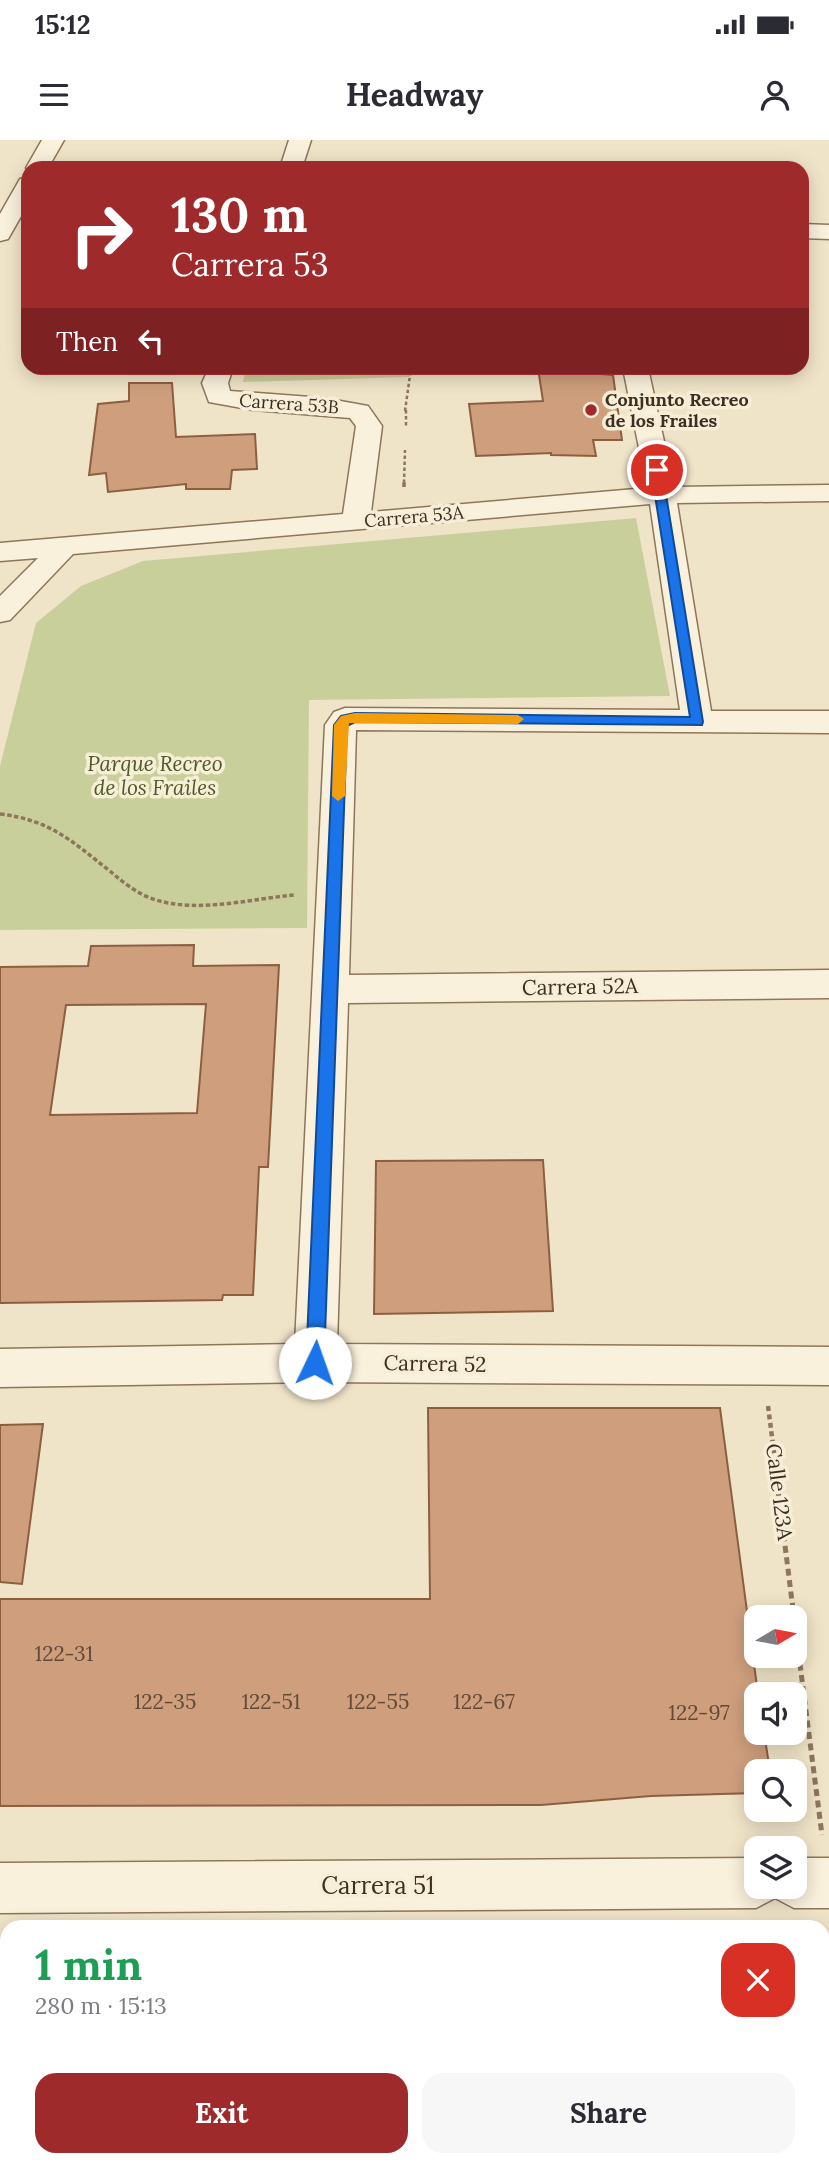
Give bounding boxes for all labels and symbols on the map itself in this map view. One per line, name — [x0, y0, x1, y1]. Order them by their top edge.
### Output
place label: Conjunto Recreo de los Frailes — [605, 388, 749, 432]
street label: Carrera 53B — [238, 389, 340, 418]
marker: Conjunto Recreo de los Frailes — [583, 402, 599, 418]
pin — [627, 440, 687, 500]
street label: Carrera 53A — [363, 501, 465, 532]
park label: Parque Recreo de los Frailes — [87, 750, 223, 801]
street label: Carrera 52A — [522, 972, 639, 1001]
position arrow — [278, 1326, 352, 1400]
street label: Carrera 52 — [383, 1349, 487, 1378]
street label: Calle 123A — [760, 1442, 799, 1543]
north arrow — [744, 1605, 807, 1668]
house number: 122-31 — [35, 1640, 93, 1667]
house number: 122-35 — [134, 1688, 196, 1715]
house number: 122-51 — [241, 1688, 301, 1715]
house number: 122-55 — [347, 1688, 409, 1715]
house number: 122-67 — [453, 1688, 515, 1715]
house number: 122-97 — [668, 1699, 730, 1726]
street label: Carrera 51 — [321, 1870, 435, 1901]

